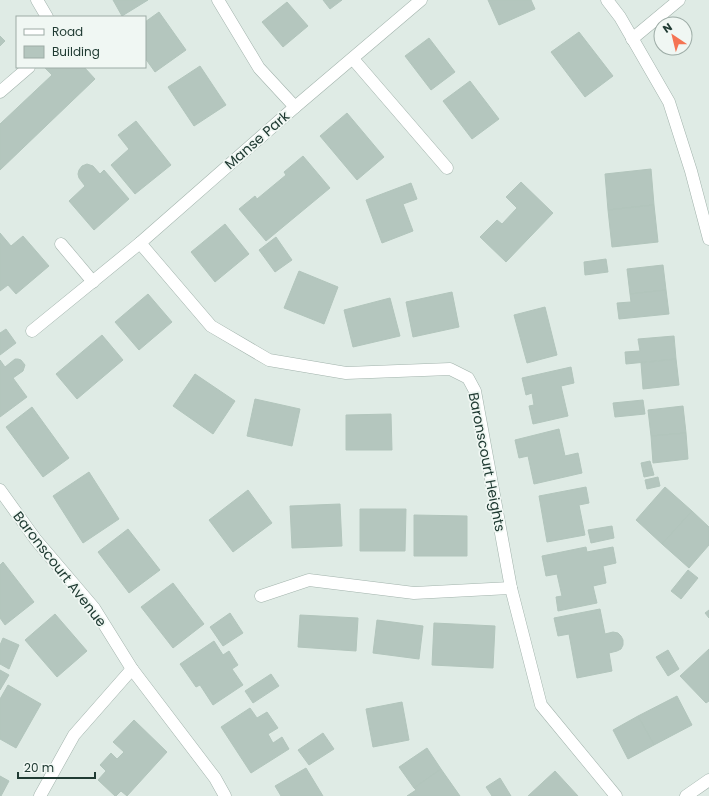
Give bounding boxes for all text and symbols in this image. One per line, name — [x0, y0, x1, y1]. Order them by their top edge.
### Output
legend — [16, 16, 146, 68]
north arrow — [653, 16, 693, 56]
text: N — [659, 19, 675, 37]
text: Road — [52, 23, 83, 40]
text: Building — [52, 43, 100, 60]
street label: Manse Park — [220, 106, 294, 174]
street label: Baronscourt Heights — [464, 391, 510, 533]
street label: Baronscourt Avenue — [9, 507, 112, 631]
scale bar — [18, 754, 95, 780]
text: 20 m — [24, 759, 54, 776]

